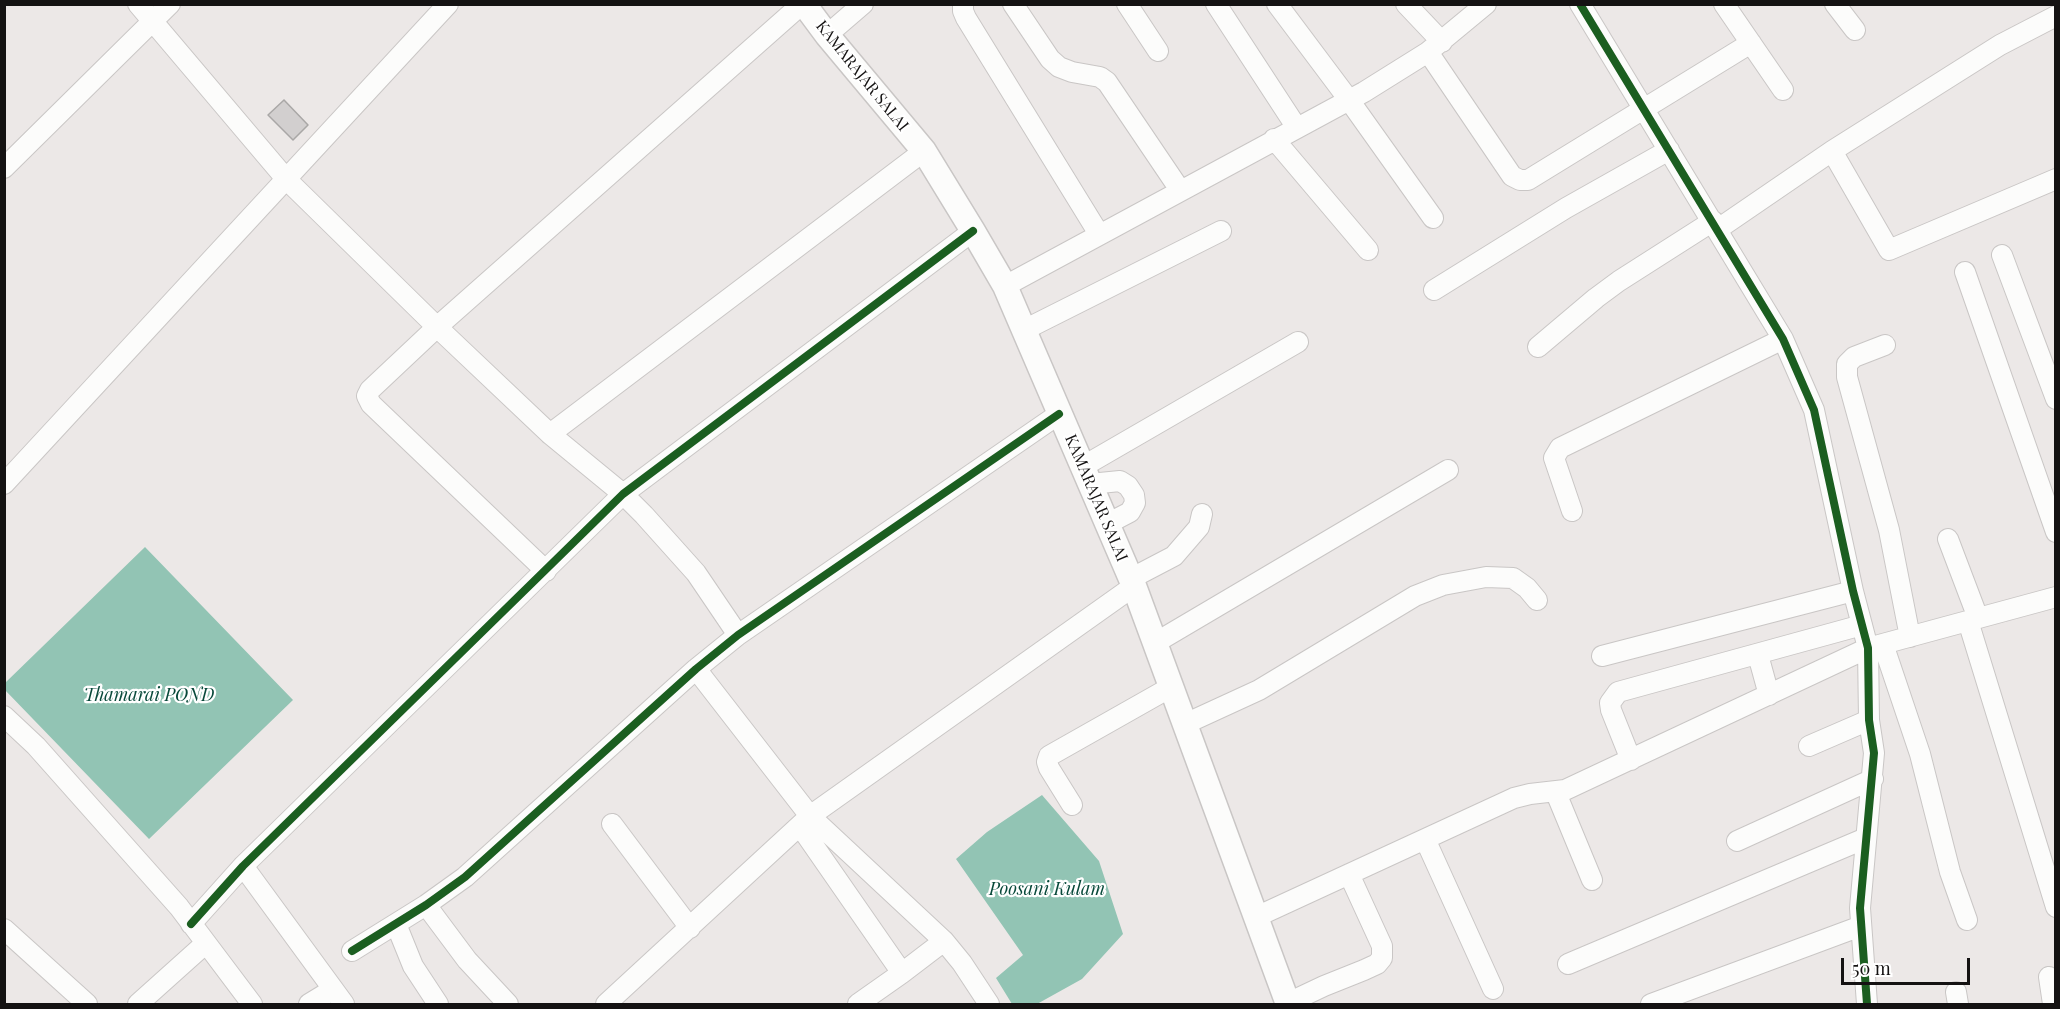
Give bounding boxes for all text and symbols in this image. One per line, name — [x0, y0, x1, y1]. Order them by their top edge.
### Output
street label: KAMARAJAR SALAI — [812, 17, 912, 135]
street label: KAMARAJAR SALAI — [1060, 431, 1132, 565]
water label: Thamarai POND — [84, 684, 214, 706]
water label: Poosani Kulam — [989, 878, 1105, 900]
scale bar — [1844, 946, 1973, 984]
text: 50 m — [1852, 956, 1891, 980]

